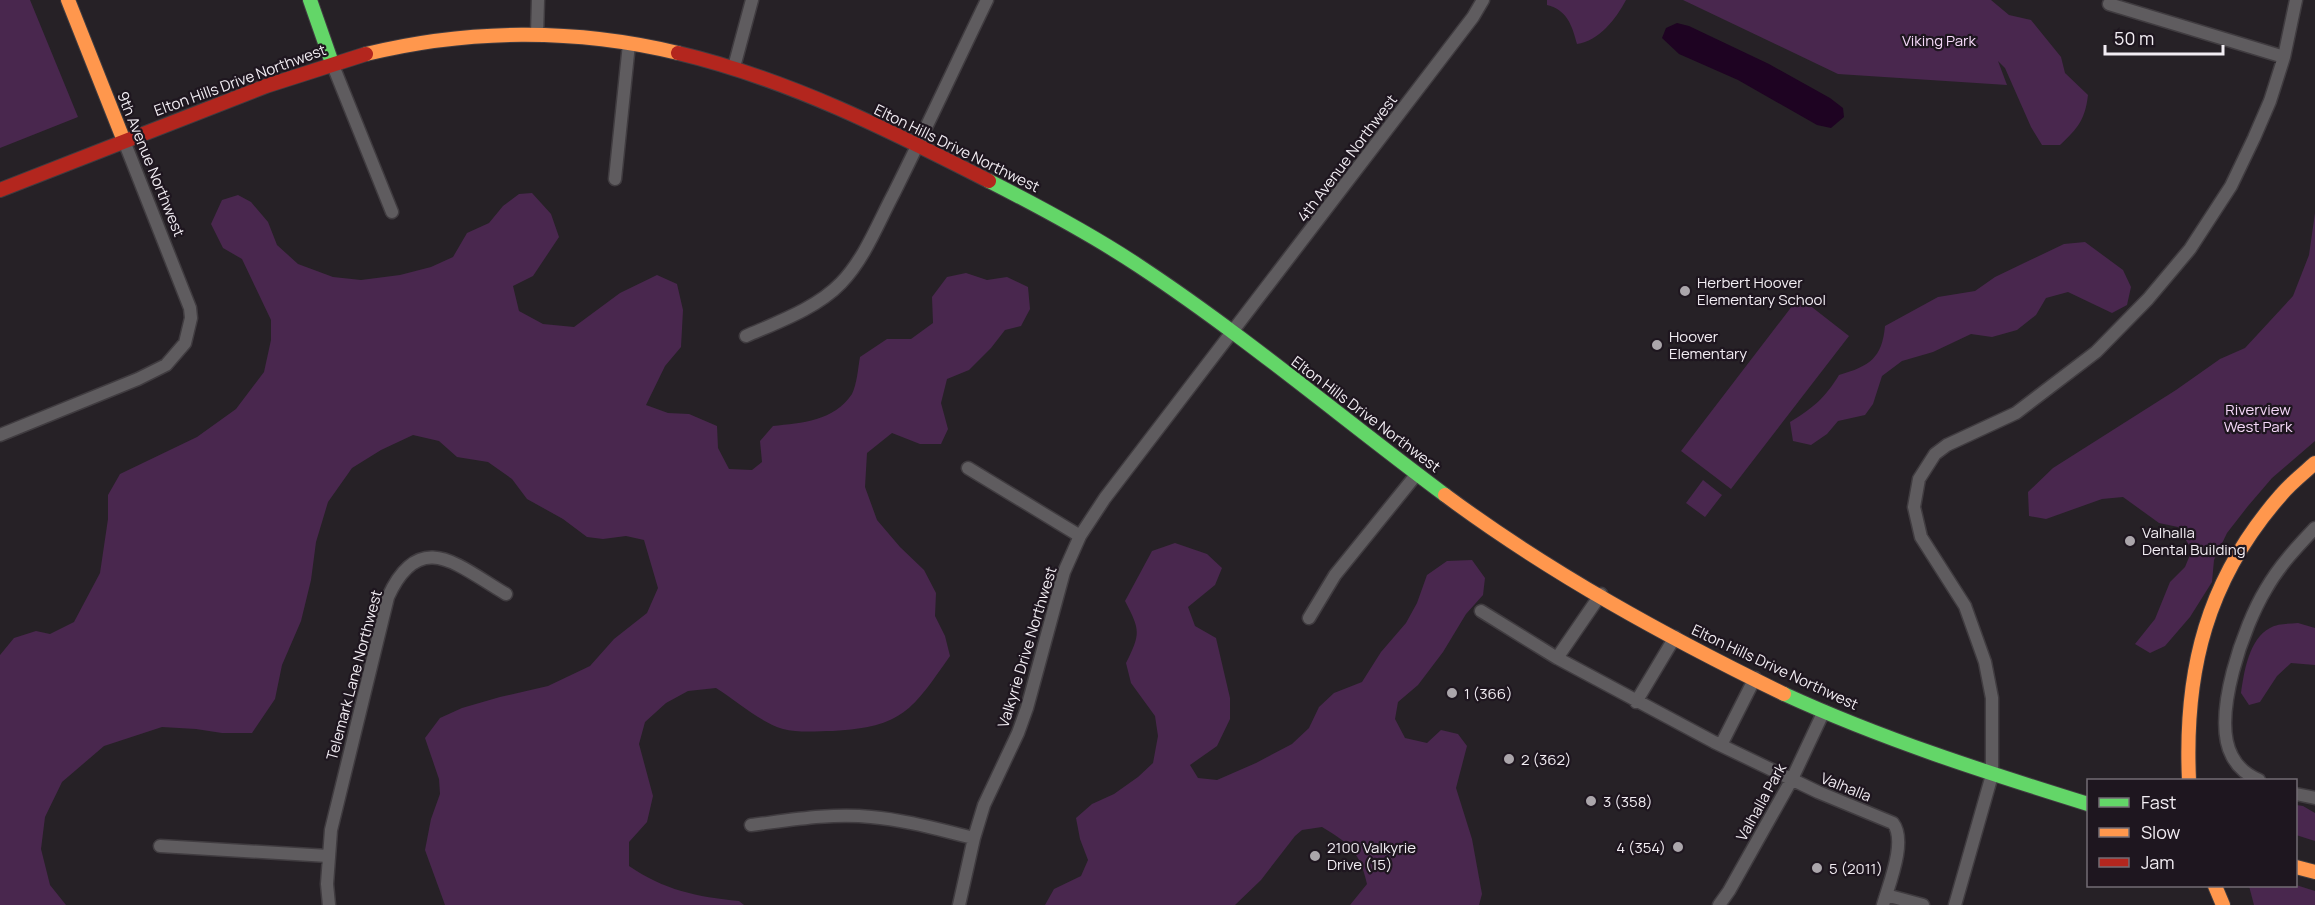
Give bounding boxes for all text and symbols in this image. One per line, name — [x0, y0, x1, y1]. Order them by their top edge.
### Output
scale bar — [2105, 18, 2224, 56]
text: 50 m — [2114, 26, 2154, 50]
park label: Viking Park — [1902, 30, 1976, 51]
street label: Elton Hills Drive Northwest — [151, 39, 329, 121]
street label: 9th Avenue Northwest — [112, 88, 190, 240]
street label: 4th Avenue Northwest — [1292, 90, 1402, 226]
street label: Elton Hills Drive Northwest — [871, 99, 1043, 197]
place label: Herbert Hoover Elementary School — [1697, 272, 1826, 310]
marker: Herbert Hoover Elementary School — [1678, 284, 1692, 298]
place label: Hoover Elementary — [1669, 326, 1747, 364]
marker: Hoover Elementary — [1650, 338, 1664, 352]
street label: Elton Hills Drive Northwest — [1287, 351, 1445, 477]
park label: Riverview West Park — [2224, 399, 2293, 437]
place label: Valhalla Dental Building — [2142, 522, 2246, 560]
marker: Valhalla Dental Building — [2123, 534, 2137, 548]
street label: Valkyrie Drive Northwest — [992, 564, 1062, 730]
street label: Telemark Lane Northwest — [321, 588, 387, 762]
street label: Elton Hills Drive Northwest — [1688, 619, 1862, 715]
place label: 1 (366) — [1464, 683, 1513, 704]
marker: 1 (366) — [1445, 686, 1459, 700]
place label: 2 (362) — [1521, 749, 1571, 770]
marker: 2 (362) — [1502, 752, 1516, 766]
street label: Valhalla Park — [1731, 759, 1791, 845]
street label: Valhalla — [1818, 767, 1874, 807]
legend — [2087, 779, 2297, 887]
text: Fast — [2141, 790, 2176, 814]
place label: 3 (358) — [1603, 791, 1653, 812]
marker: 3 (358) — [1584, 794, 1598, 808]
text: Slow — [2141, 820, 2181, 844]
place label: 2100 Valkyrie Drive (15) — [1327, 837, 1416, 875]
place label: 4 (354) — [1616, 837, 1666, 858]
marker: 4 (354) — [1671, 840, 1685, 854]
marker: 2100 Valkyrie Drive (15) — [1308, 849, 1322, 863]
text: Jam — [2141, 850, 2175, 874]
place label: 5 (2011) — [1829, 858, 1883, 879]
marker: 5 (2011) — [1810, 861, 1824, 875]

